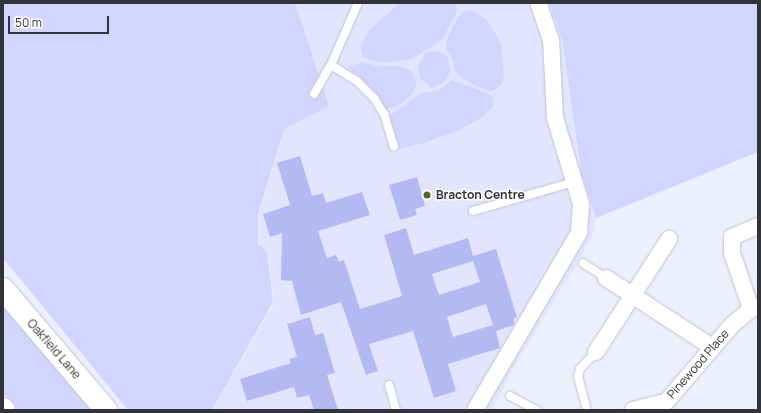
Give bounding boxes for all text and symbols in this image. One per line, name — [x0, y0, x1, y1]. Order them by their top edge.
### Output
scale bar — [10, 8, 111, 34]
text: 50 m — [15, 14, 42, 31]
place label: Bracton Centre — [436, 188, 525, 202]
marker: Bracton Centre — [421, 189, 433, 201]
street label: Oakfield Lane — [24, 316, 84, 382]
street label: Pinewood Place — [664, 327, 732, 401]

